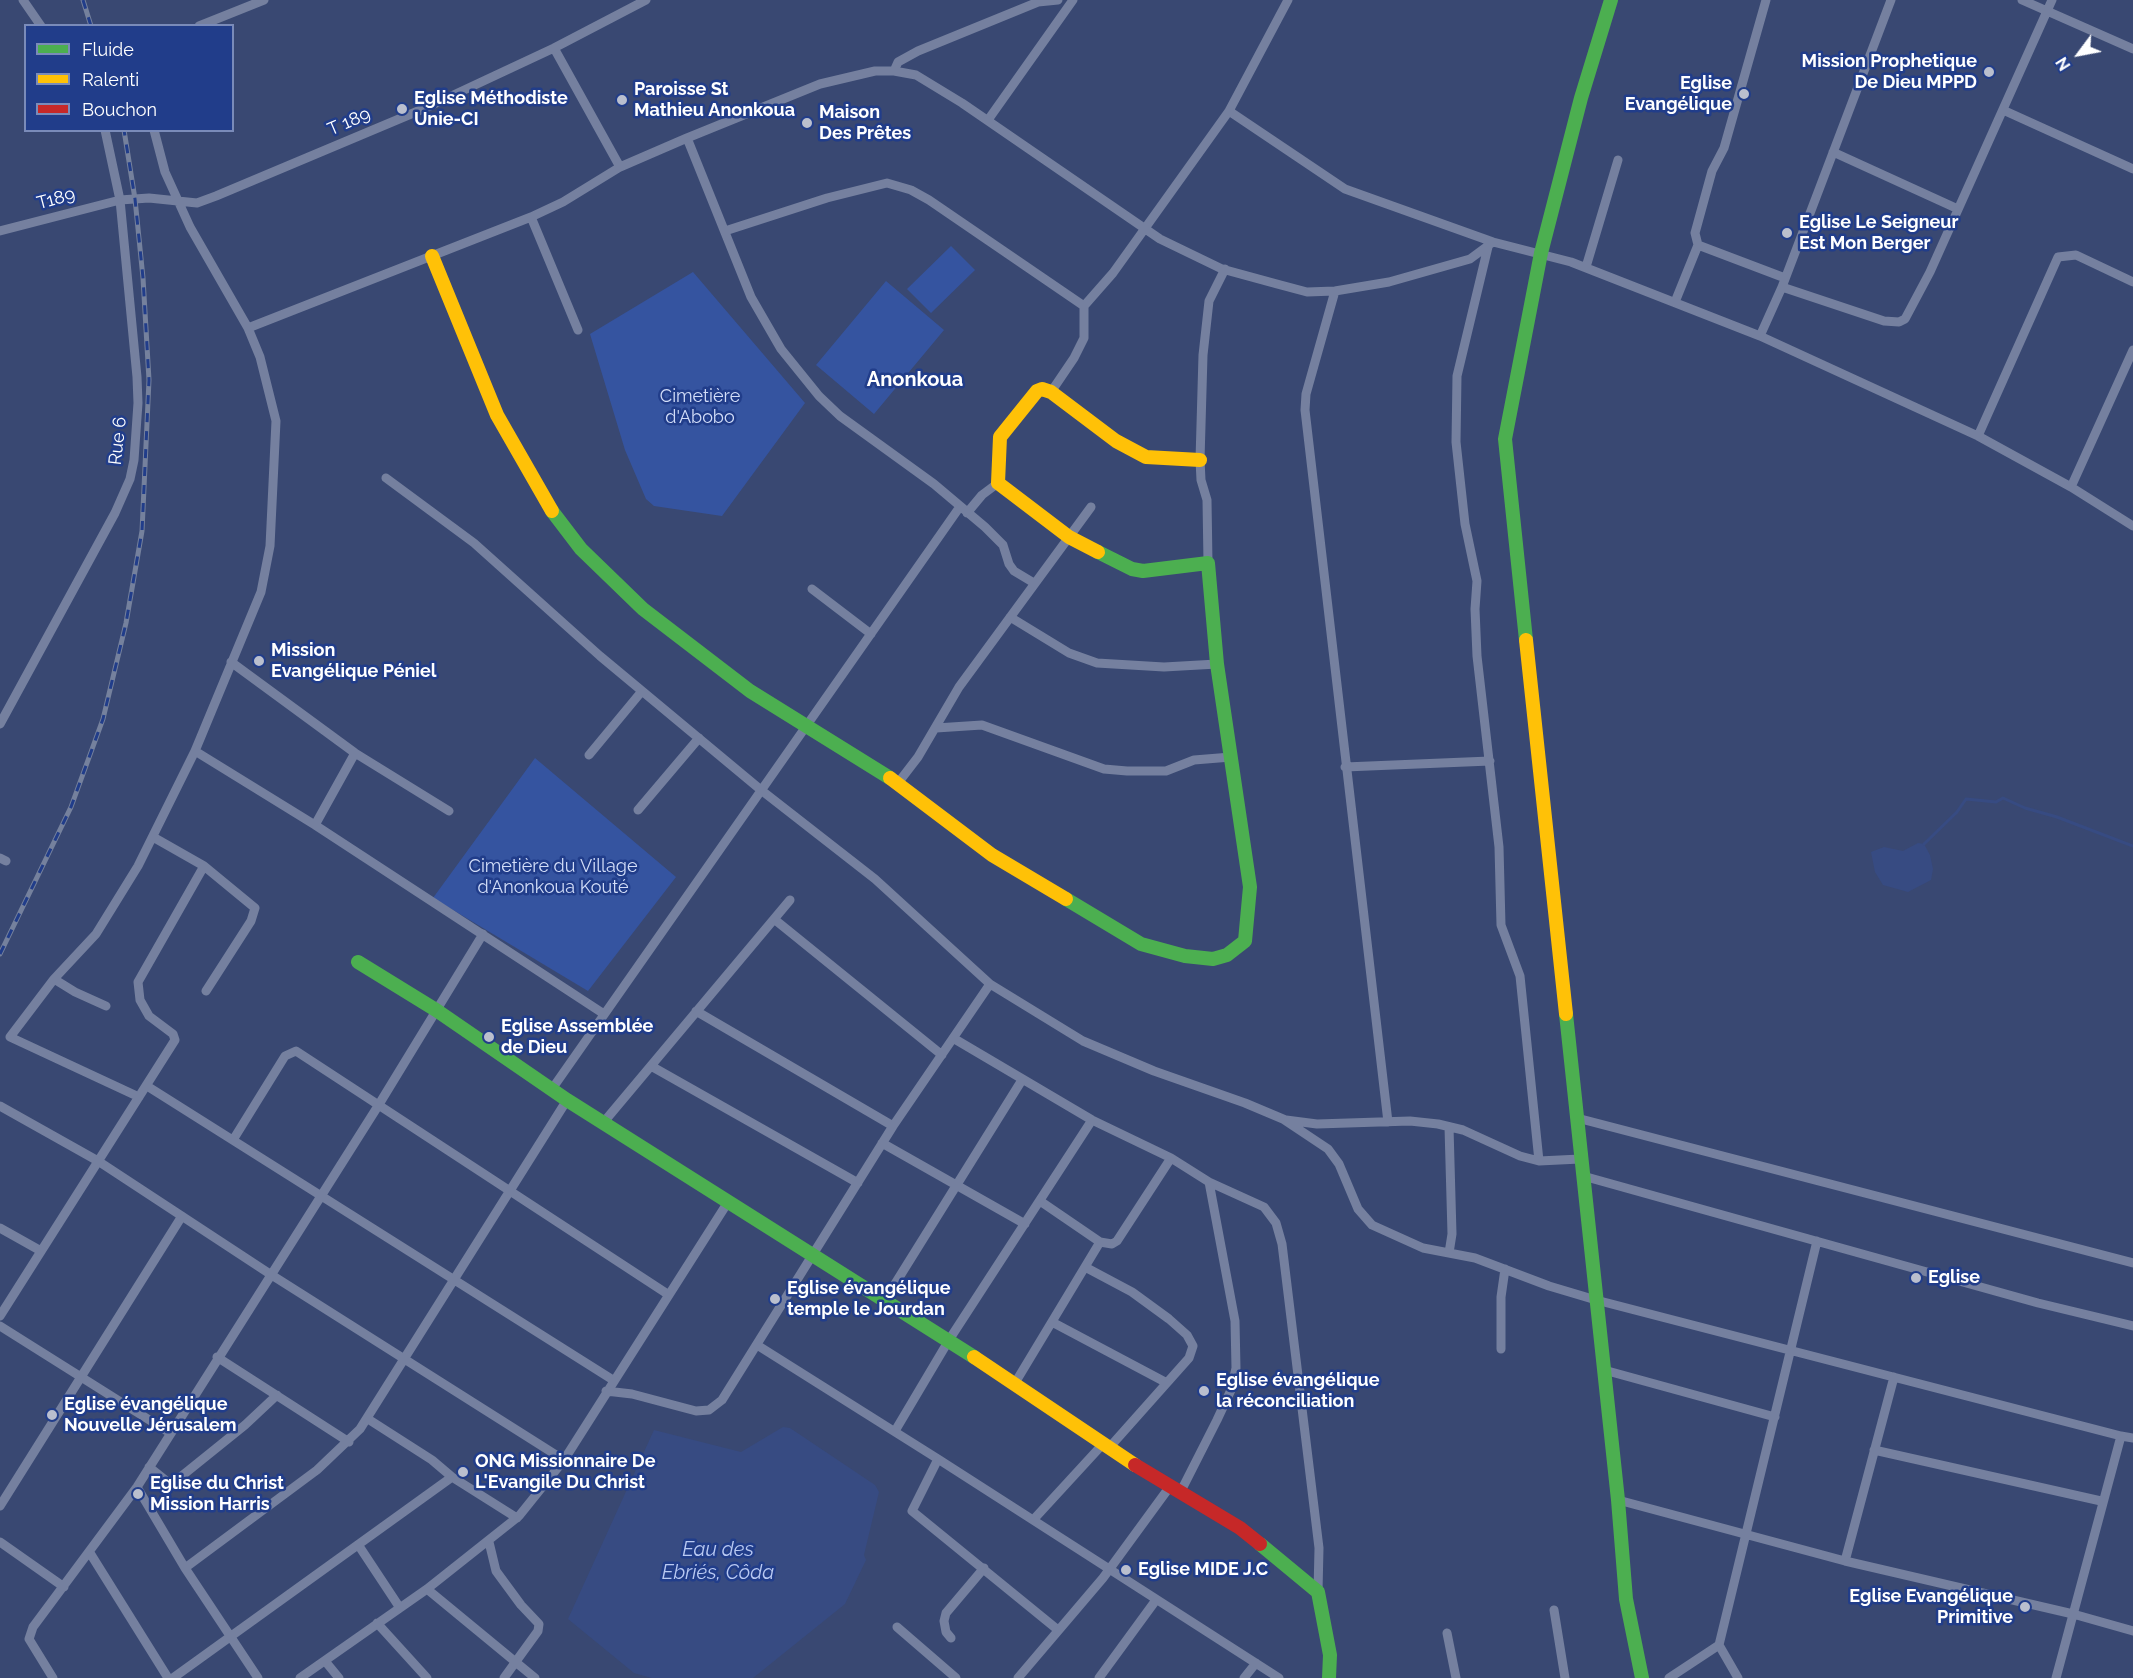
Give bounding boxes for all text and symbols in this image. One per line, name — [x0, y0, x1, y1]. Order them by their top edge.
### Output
legend — [24, 24, 234, 132]
north arrow — [2049, 24, 2109, 84]
text: Fluide — [82, 39, 134, 60]
place label: Mission Prophetique De Dieu MPPD — [1802, 51, 1977, 94]
text: N — [2052, 54, 2075, 74]
marker: Mission Prophetique De Dieu MPPD — [1982, 65, 1996, 79]
text: Ralenti — [82, 69, 139, 90]
place label: Eglise Evangélique — [1625, 73, 1732, 116]
place label: Paroisse St Mathieu Anonkoua — [634, 79, 795, 122]
marker: Eglise Evangélique — [1737, 87, 1751, 101]
place label: Eglise Méthodiste Unie-CI — [414, 88, 568, 130]
marker: Paroisse St Mathieu Anonkoua — [615, 93, 629, 107]
text: Bouchon — [82, 99, 157, 120]
marker: Eglise Méthodiste Unie-CI — [395, 102, 409, 116]
place label: Maison Des Prêtes — [819, 102, 911, 144]
street label: T 189 — [324, 103, 374, 141]
marker: Maison Des Prêtes — [800, 116, 814, 130]
street label: T189 — [35, 184, 77, 214]
place label: Eglise Le Seigneur Est Mon Berger — [1799, 212, 1958, 254]
marker: Eglise Le Seigneur Est Mon Berger — [1780, 226, 1794, 240]
district label: Anonkoua — [867, 368, 963, 392]
park label: Cimetière d'Abobo — [660, 386, 740, 428]
street label: Rue 6 — [105, 416, 131, 466]
place label: Mission Evangélique Péniel — [271, 640, 436, 682]
marker: Mission Evangélique Péniel — [252, 654, 266, 668]
park label: Cimetière du Village d'Anonkoua Kouté — [469, 856, 637, 898]
place label: Eglise Assemblée de Dieu — [501, 1016, 653, 1058]
marker: Eglise Assemblée de Dieu — [482, 1030, 496, 1044]
place label: Eglise — [1928, 1267, 1980, 1289]
marker: Eglise — [1909, 1271, 1923, 1285]
place label: Eglise évangélique temple le Jourdan — [787, 1278, 951, 1320]
marker: Eglise évangélique temple le Jourdan — [768, 1292, 782, 1306]
place label: Eglise évangélique la réconciliation — [1216, 1370, 1380, 1412]
marker: Eglise évangélique la réconciliation — [1197, 1384, 1211, 1398]
place label: Eglise évangélique Nouvelle Jérusalem — [64, 1394, 236, 1436]
marker: Eglise évangélique Nouvelle Jérusalem — [45, 1408, 59, 1422]
place label: ONG Missionnaire De L'Evangile Du Christ — [475, 1451, 655, 1494]
marker: ONG Missionnaire De L'Evangile Du Christ — [456, 1465, 470, 1479]
place label: Eglise du Christ Mission Harris — [150, 1473, 284, 1516]
marker: Eglise du Christ Mission Harris — [131, 1487, 145, 1501]
water label: Eau des Ebriés, Côda — [662, 1538, 774, 1585]
place label: Eglise MIDE J.C — [1138, 1559, 1268, 1581]
marker: Eglise MIDE J.C — [1119, 1563, 1133, 1577]
place label: Eglise Evangélique Primitive — [1849, 1586, 2013, 1628]
marker: Eglise Evangélique Primitive — [2018, 1600, 2032, 1614]

